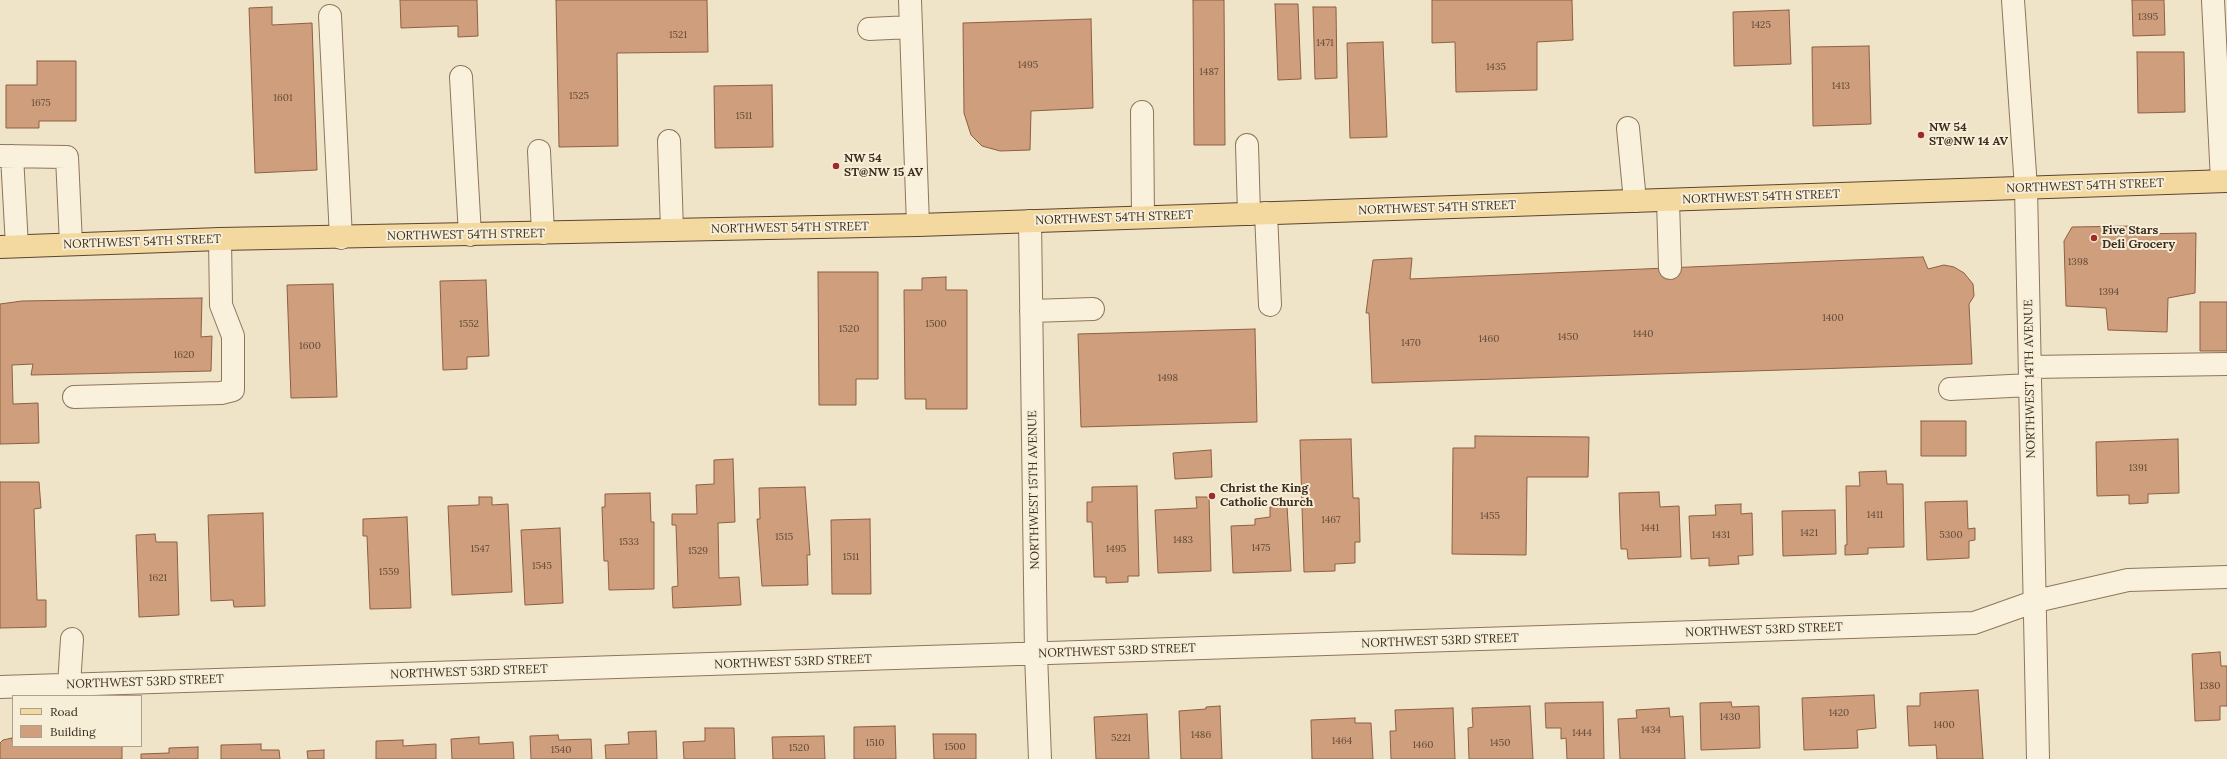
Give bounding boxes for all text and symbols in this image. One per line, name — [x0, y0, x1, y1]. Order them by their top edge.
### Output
house number: 1395 — [2138, 11, 2158, 23]
house number: 1425 — [1751, 19, 1771, 31]
house number: 1521 — [669, 29, 687, 41]
house number: 1471 — [1316, 37, 1334, 49]
house number: 1495 — [1018, 59, 1038, 71]
house number: 1435 — [1486, 61, 1506, 73]
house number: 1487 — [1199, 66, 1219, 78]
house number: 1413 — [1832, 80, 1850, 92]
house number: 1525 — [569, 90, 589, 102]
house number: 1601 — [273, 92, 293, 104]
house number: 1675 — [31, 97, 51, 109]
house number: 1511 — [736, 110, 752, 122]
place label: NW 54 ST@NW 14 AV — [1929, 121, 2008, 149]
marker: NW 54 ST@NW 14 AV — [1916, 130, 1926, 140]
place label: NW 54 ST@NW 15 AV — [844, 152, 923, 180]
marker: NW 54 ST@NW 15 AV — [831, 161, 841, 171]
street label: NORTHWEST 54TH STREET — [2006, 176, 2164, 196]
street label: NORTHWEST 54TH STREET — [1682, 187, 1840, 207]
street label: NORTHWEST 54TH STREET — [1358, 198, 1516, 218]
street label: NORTHWEST 54TH STREET — [1035, 208, 1193, 228]
street label: NORTHWEST 54TH STREET — [711, 219, 869, 237]
place label: Five Stars Deli Grocery — [2102, 224, 2175, 252]
street label: NORTHWEST 54TH STREET — [387, 226, 545, 244]
street label: NORTHWEST 54TH STREET — [63, 232, 221, 252]
marker: Five Stars Deli Grocery — [2089, 233, 2099, 243]
house number: 1398 — [2068, 256, 2088, 268]
house number: 1394 — [2099, 286, 2119, 298]
street label: NORTHWEST 14TH AVENUE — [2021, 299, 2039, 459]
house number: 1400 — [1822, 312, 1844, 324]
house number: 1552 — [459, 318, 479, 330]
house number: 1500 — [925, 318, 947, 330]
house number: 1520 — [839, 323, 859, 335]
house number: 1440 — [1633, 328, 1653, 340]
house number: 1450 — [1558, 331, 1578, 343]
house number: 1460 — [1478, 333, 1500, 345]
house number: 1470 — [1401, 337, 1421, 349]
house number: 1600 — [299, 340, 321, 352]
house number: 1620 — [174, 349, 194, 361]
house number: 1498 — [1158, 372, 1178, 384]
street label: NORTHWEST 15TH AVENUE — [1025, 410, 1043, 570]
house number: 1391 — [2129, 462, 2147, 474]
place label: Christ the King Catholic Church — [1220, 482, 1313, 510]
marker: Christ the King Catholic Church — [1207, 491, 1217, 501]
house number: 1411 — [1867, 509, 1883, 521]
house number: 1455 — [1480, 510, 1500, 522]
house number: 1467 — [1321, 514, 1341, 526]
house number: 1441 — [1641, 522, 1659, 534]
house number: 1421 — [1800, 527, 1818, 539]
house number: 1431 — [1712, 529, 1730, 541]
house number: 5300 — [1939, 529, 1963, 541]
house number: 1515 — [775, 531, 793, 543]
house number: 1483 — [1173, 534, 1193, 546]
house number: 1533 — [619, 536, 639, 548]
house number: 1475 — [1251, 542, 1271, 554]
house number: 1547 — [470, 543, 490, 555]
house number: 1495 — [1106, 543, 1126, 555]
house number: 1529 — [688, 545, 708, 557]
house number: 1511 — [843, 551, 859, 563]
house number: 1545 — [532, 560, 552, 572]
house number: 1559 — [379, 566, 399, 578]
house number: 1621 — [149, 572, 167, 584]
street label: NORTHWEST 53RD STREET — [1685, 620, 1843, 640]
street label: NORTHWEST 53RD STREET — [1361, 631, 1519, 651]
street label: NORTHWEST 53RD STREET — [1038, 641, 1196, 661]
street label: NORTHWEST 53RD STREET — [714, 652, 872, 672]
street label: NORTHWEST 53RD STREET — [390, 662, 548, 682]
street label: NORTHWEST 53RD STREET — [66, 672, 224, 692]
house number: 1380 — [2199, 680, 2221, 692]
legend — [12, 695, 142, 747]
text: Road — [50, 704, 78, 719]
house number: 1420 — [1829, 707, 1849, 719]
house number: 1430 — [1720, 711, 1740, 723]
house number: 1400 — [1933, 719, 1955, 731]
text: Building — [50, 724, 96, 739]
house number: 1434 — [1641, 724, 1661, 736]
house number: 1444 — [1572, 727, 1592, 739]
house number: 1486 — [1191, 729, 1211, 741]
house number: 5221 — [1111, 732, 1131, 744]
house number: 1464 — [1332, 735, 1352, 747]
house number: 1510 — [866, 737, 884, 749]
house number: 1450 — [1490, 737, 1510, 749]
house number: 1460 — [1412, 739, 1434, 751]
house number: 1500 — [944, 741, 966, 753]
house number: 1520 — [789, 742, 809, 754]
house number: 1540 — [551, 744, 571, 756]

